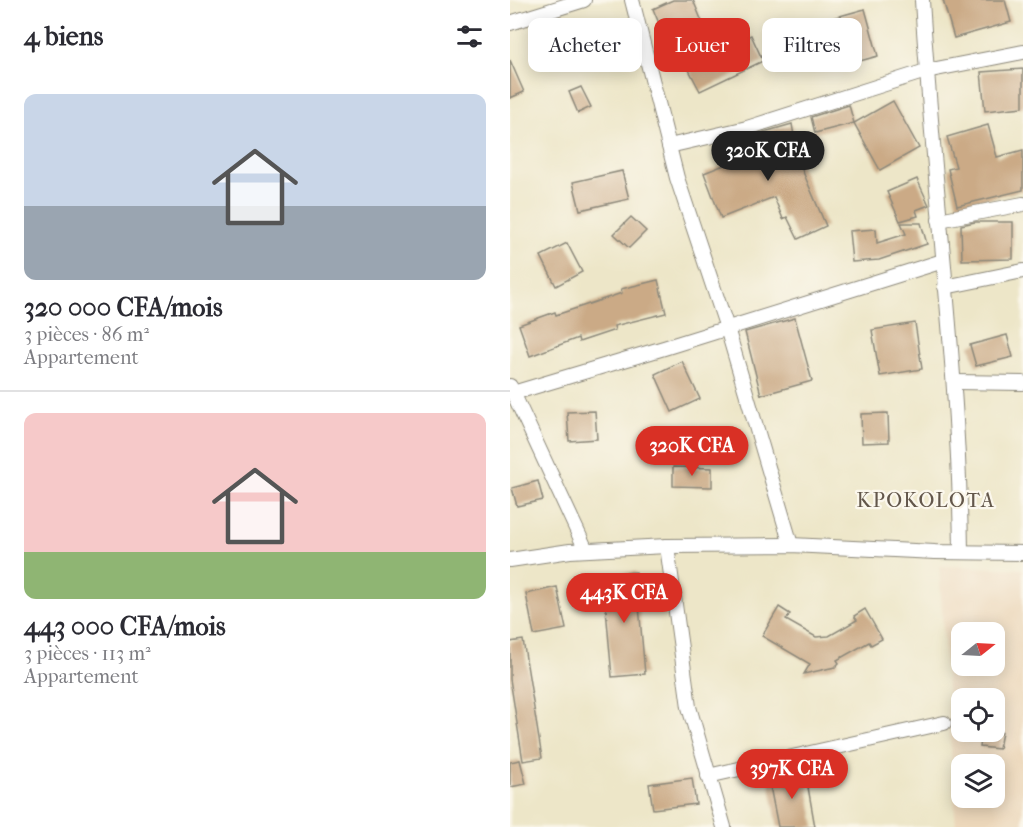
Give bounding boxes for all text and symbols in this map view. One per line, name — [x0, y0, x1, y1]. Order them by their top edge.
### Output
chip: Acheter — [528, 18, 642, 72]
chip: Louer — [654, 18, 750, 72]
chip: Filtres — [762, 18, 862, 72]
icon: filters — [453, 20, 486, 53]
text: 4 biens — [24, 21, 103, 52]
pin: 320K CFA — [706, 131, 830, 182]
icon: home — [201, 133, 309, 241]
text: 320K CFA — [725, 139, 811, 162]
text: 320 000 CFA/mois — [24, 292, 223, 323]
text: 3 pièces · 86 m² — [24, 323, 149, 346]
text: Appartement — [24, 346, 139, 369]
pin: 320K CFA — [630, 426, 754, 477]
text: 320K CFA — [649, 434, 735, 457]
icon: home — [201, 452, 309, 560]
district label: KPOKOLOTA — [857, 489, 995, 512]
pin: 443K CFA — [562, 573, 686, 624]
text: 443K CFA — [580, 581, 668, 604]
text: 443 000 CFA/mois — [24, 611, 226, 642]
north arrow — [951, 622, 1005, 676]
map controls — [951, 622, 1005, 808]
text: 3 pièces · 113 m² — [24, 642, 151, 665]
text: Appartement — [24, 665, 139, 688]
button: locate — [951, 688, 1005, 742]
pin: 397K CFA — [730, 749, 854, 800]
button: layers — [951, 754, 1005, 808]
text: 397K CFA — [750, 757, 834, 780]

